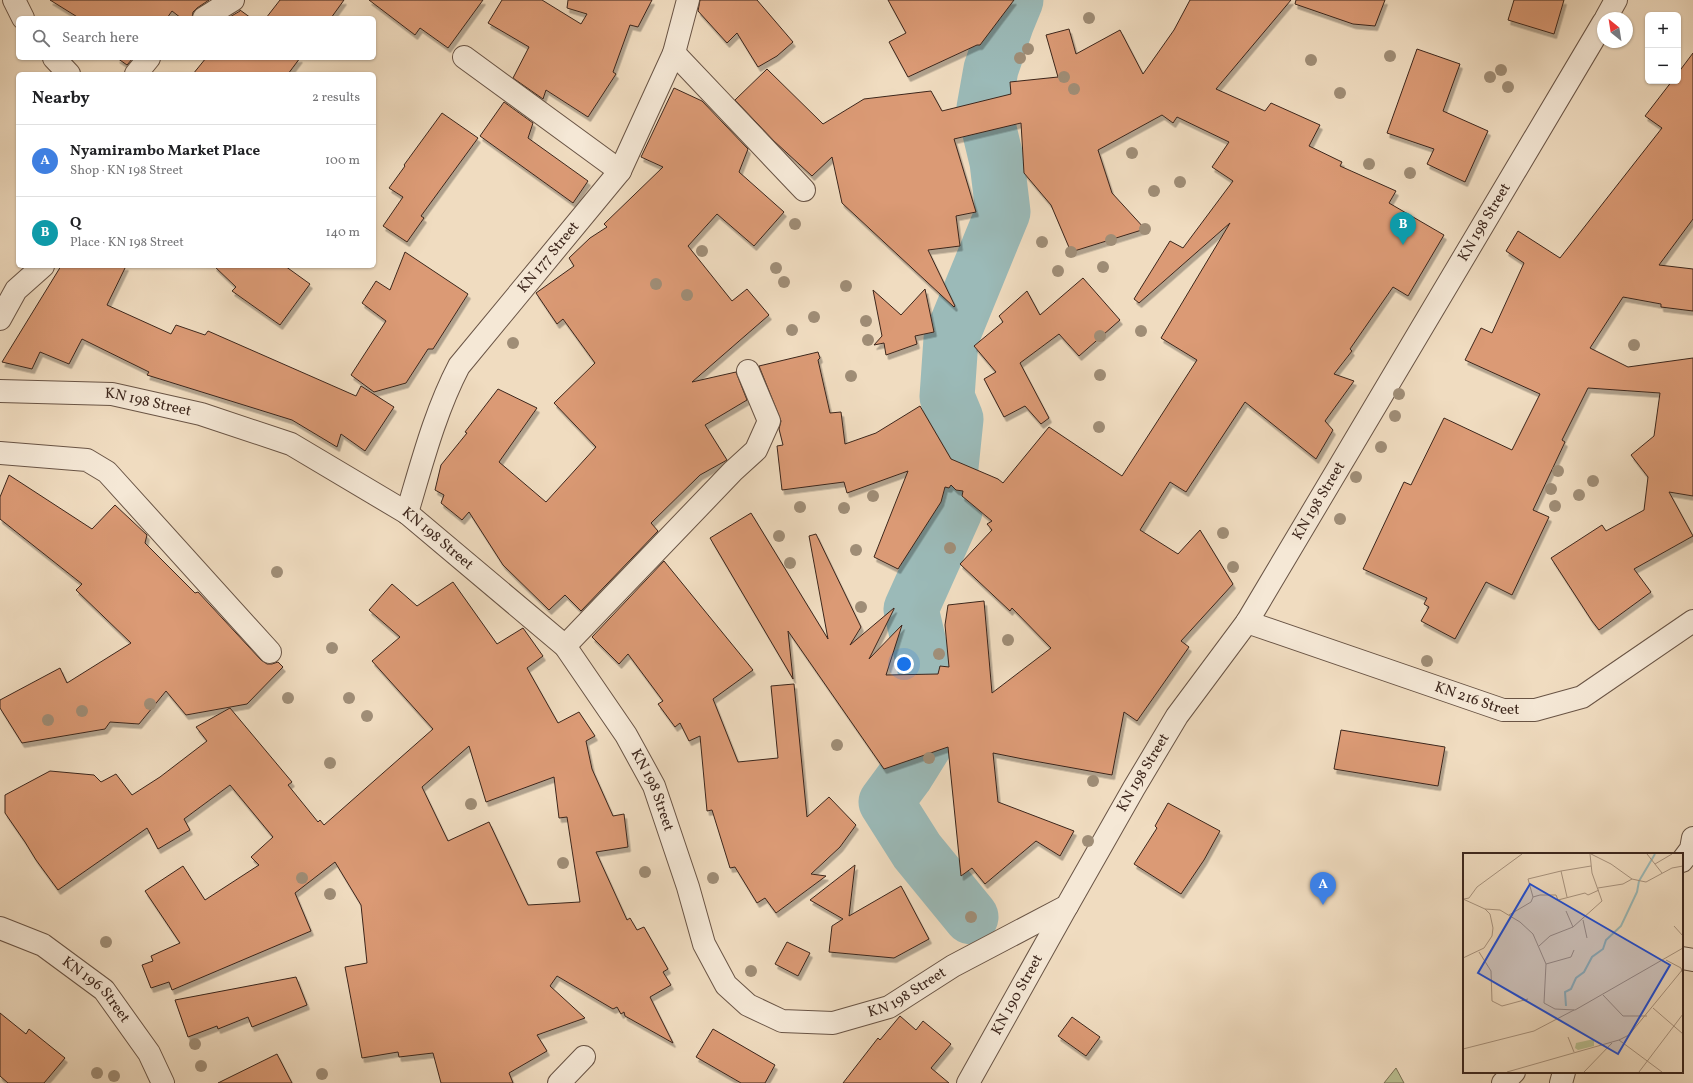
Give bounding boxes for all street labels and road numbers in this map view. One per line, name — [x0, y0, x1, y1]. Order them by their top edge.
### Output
street label: KN 198 Street — [1453, 179, 1516, 266]
street label: KN 177 Street — [513, 217, 584, 298]
street label: KN 198 Street — [105, 383, 193, 422]
street label: KN 198 Street — [1287, 458, 1350, 544]
street label: KN 198 Street — [397, 502, 478, 575]
street label: KN 216 Street — [1432, 677, 1519, 721]
street label: KN 198 Street — [1112, 730, 1175, 816]
street label: KN 198 Street — [625, 745, 679, 834]
street label: KN 190 Street — [986, 951, 1048, 1039]
street label: KN 196 Street — [57, 952, 135, 1027]
street label: KN 198 Street — [865, 962, 951, 1023]

